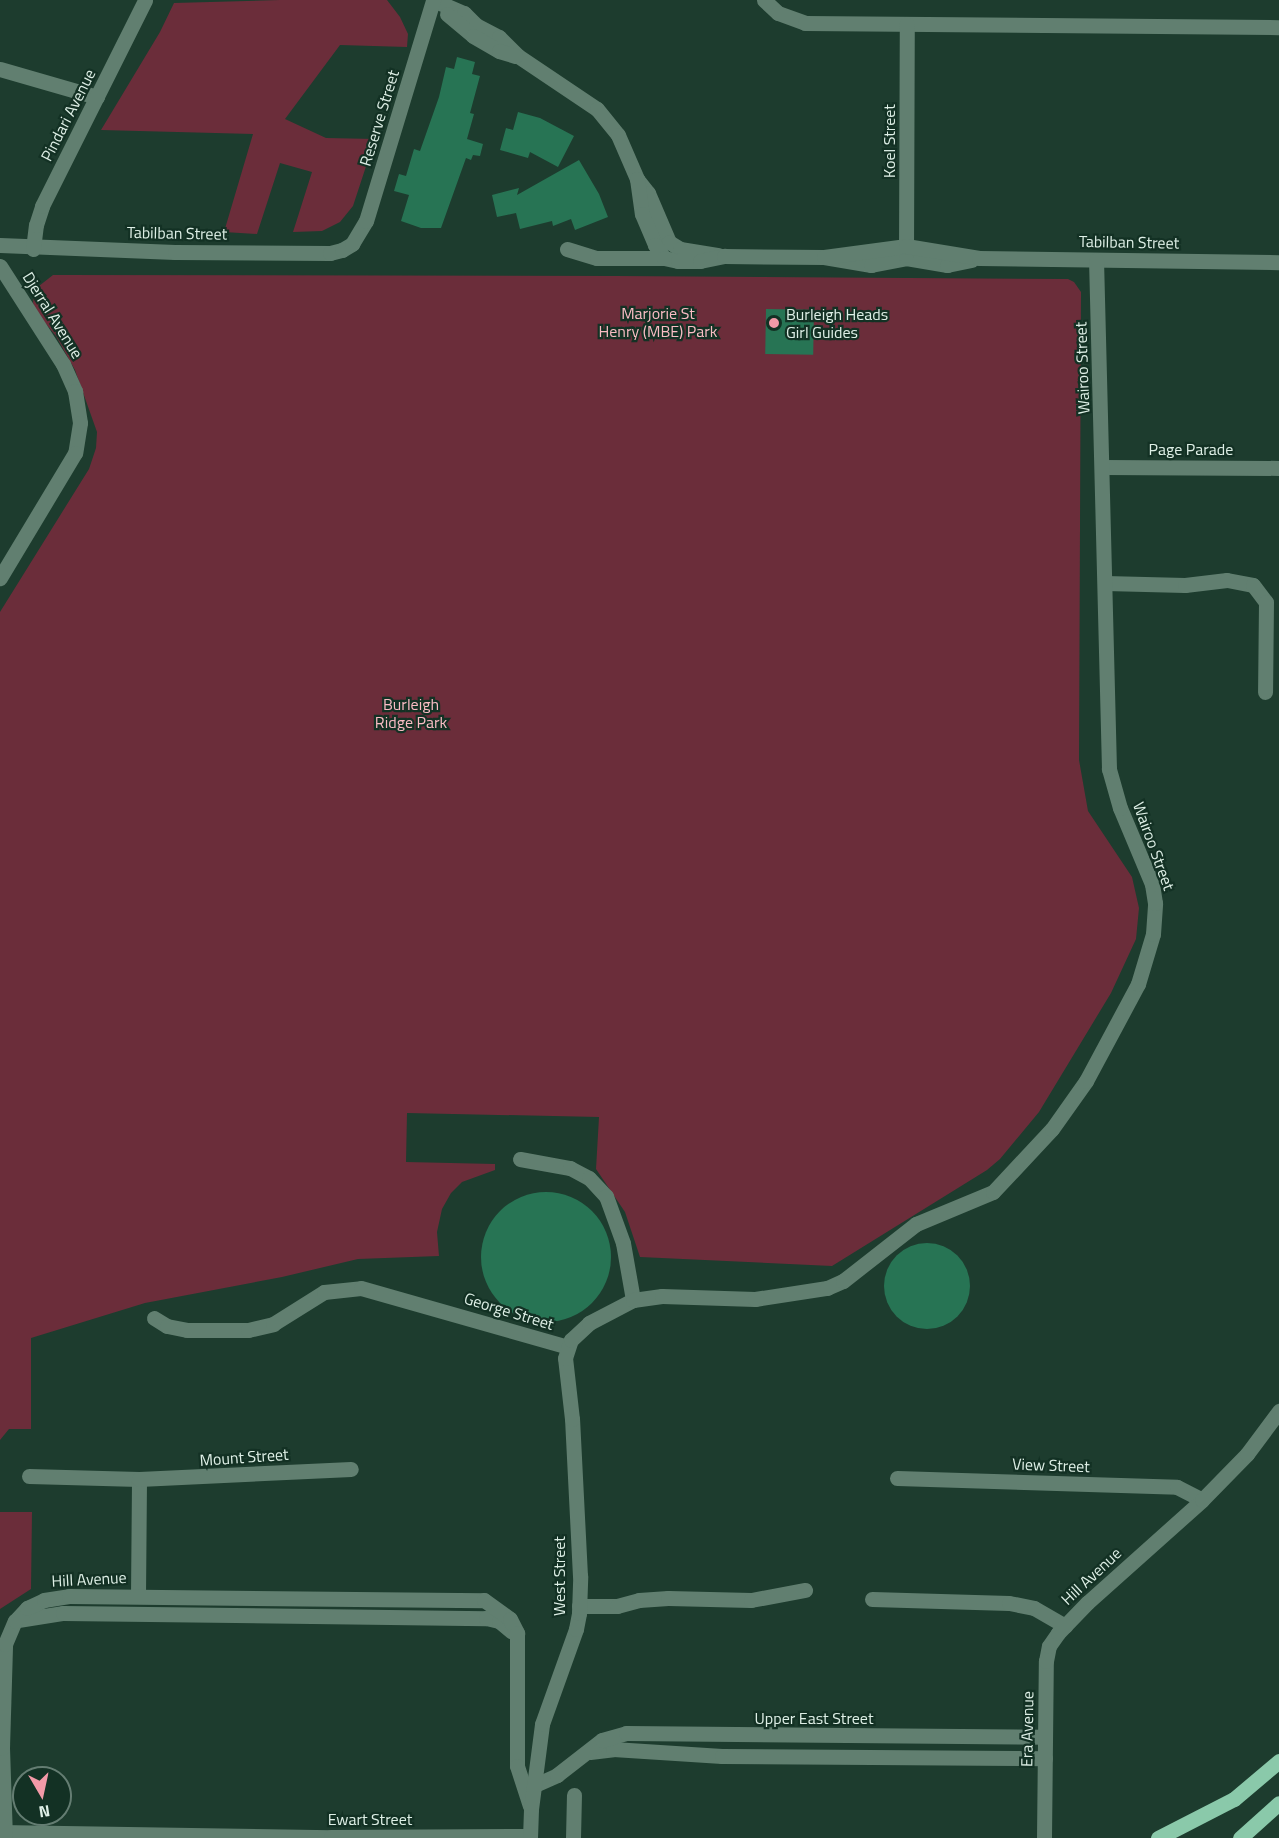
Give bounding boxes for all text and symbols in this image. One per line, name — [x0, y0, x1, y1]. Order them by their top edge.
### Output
street label: Pindari Avenue — [37, 66, 99, 164]
street label: Reserve Street — [355, 68, 403, 168]
street label: Koel Street — [879, 104, 899, 178]
street label: Tabilban Street — [127, 223, 227, 243]
street label: Tabilban Street — [1079, 232, 1179, 252]
street label: Djerral Avenue — [19, 268, 87, 362]
park label: Marjorie St Henry (MBE) Park — [599, 303, 717, 341]
place label: Burleigh Heads Girl Guides — [786, 304, 888, 342]
marker: Burleigh Heads Girl Guides — [767, 316, 781, 330]
street label: Wairoo Street — [1071, 321, 1093, 415]
street label: Page Parade — [1149, 439, 1233, 459]
park label: Burleigh Ridge Park — [375, 694, 447, 732]
street label: Wairoo Street — [1129, 799, 1179, 893]
street label: George Street — [462, 1288, 556, 1334]
street label: Mount Street — [199, 1444, 289, 1470]
street label: View Street — [1012, 1454, 1090, 1476]
street label: West Street — [549, 1536, 569, 1616]
street label: Hill Avenue — [1057, 1543, 1125, 1609]
street label: Hill Avenue — [51, 1567, 127, 1591]
street label: Era Avenue — [1017, 1691, 1037, 1767]
street label: Upper East Street — [755, 1708, 873, 1728]
north arrow — [12, 1766, 72, 1826]
text: N — [37, 1799, 52, 1825]
street label: Ewart Street — [328, 1809, 412, 1829]

